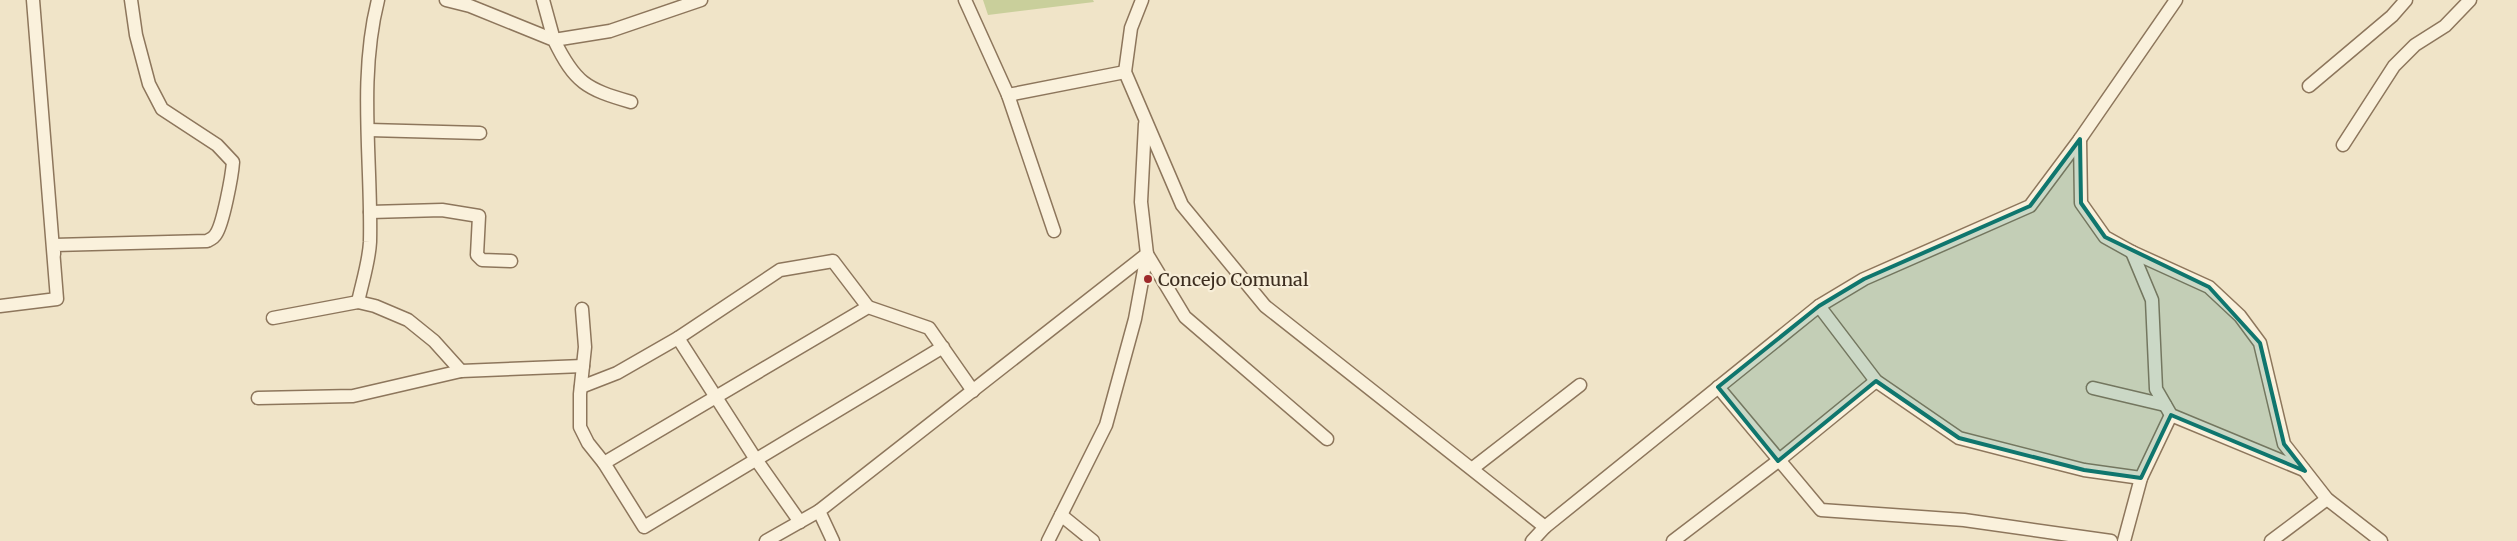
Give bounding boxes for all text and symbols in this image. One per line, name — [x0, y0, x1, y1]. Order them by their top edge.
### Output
place label: Concejo Comunal — [1158, 268, 1309, 291]
marker: Concejo Comunal — [1142, 273, 1154, 285]

